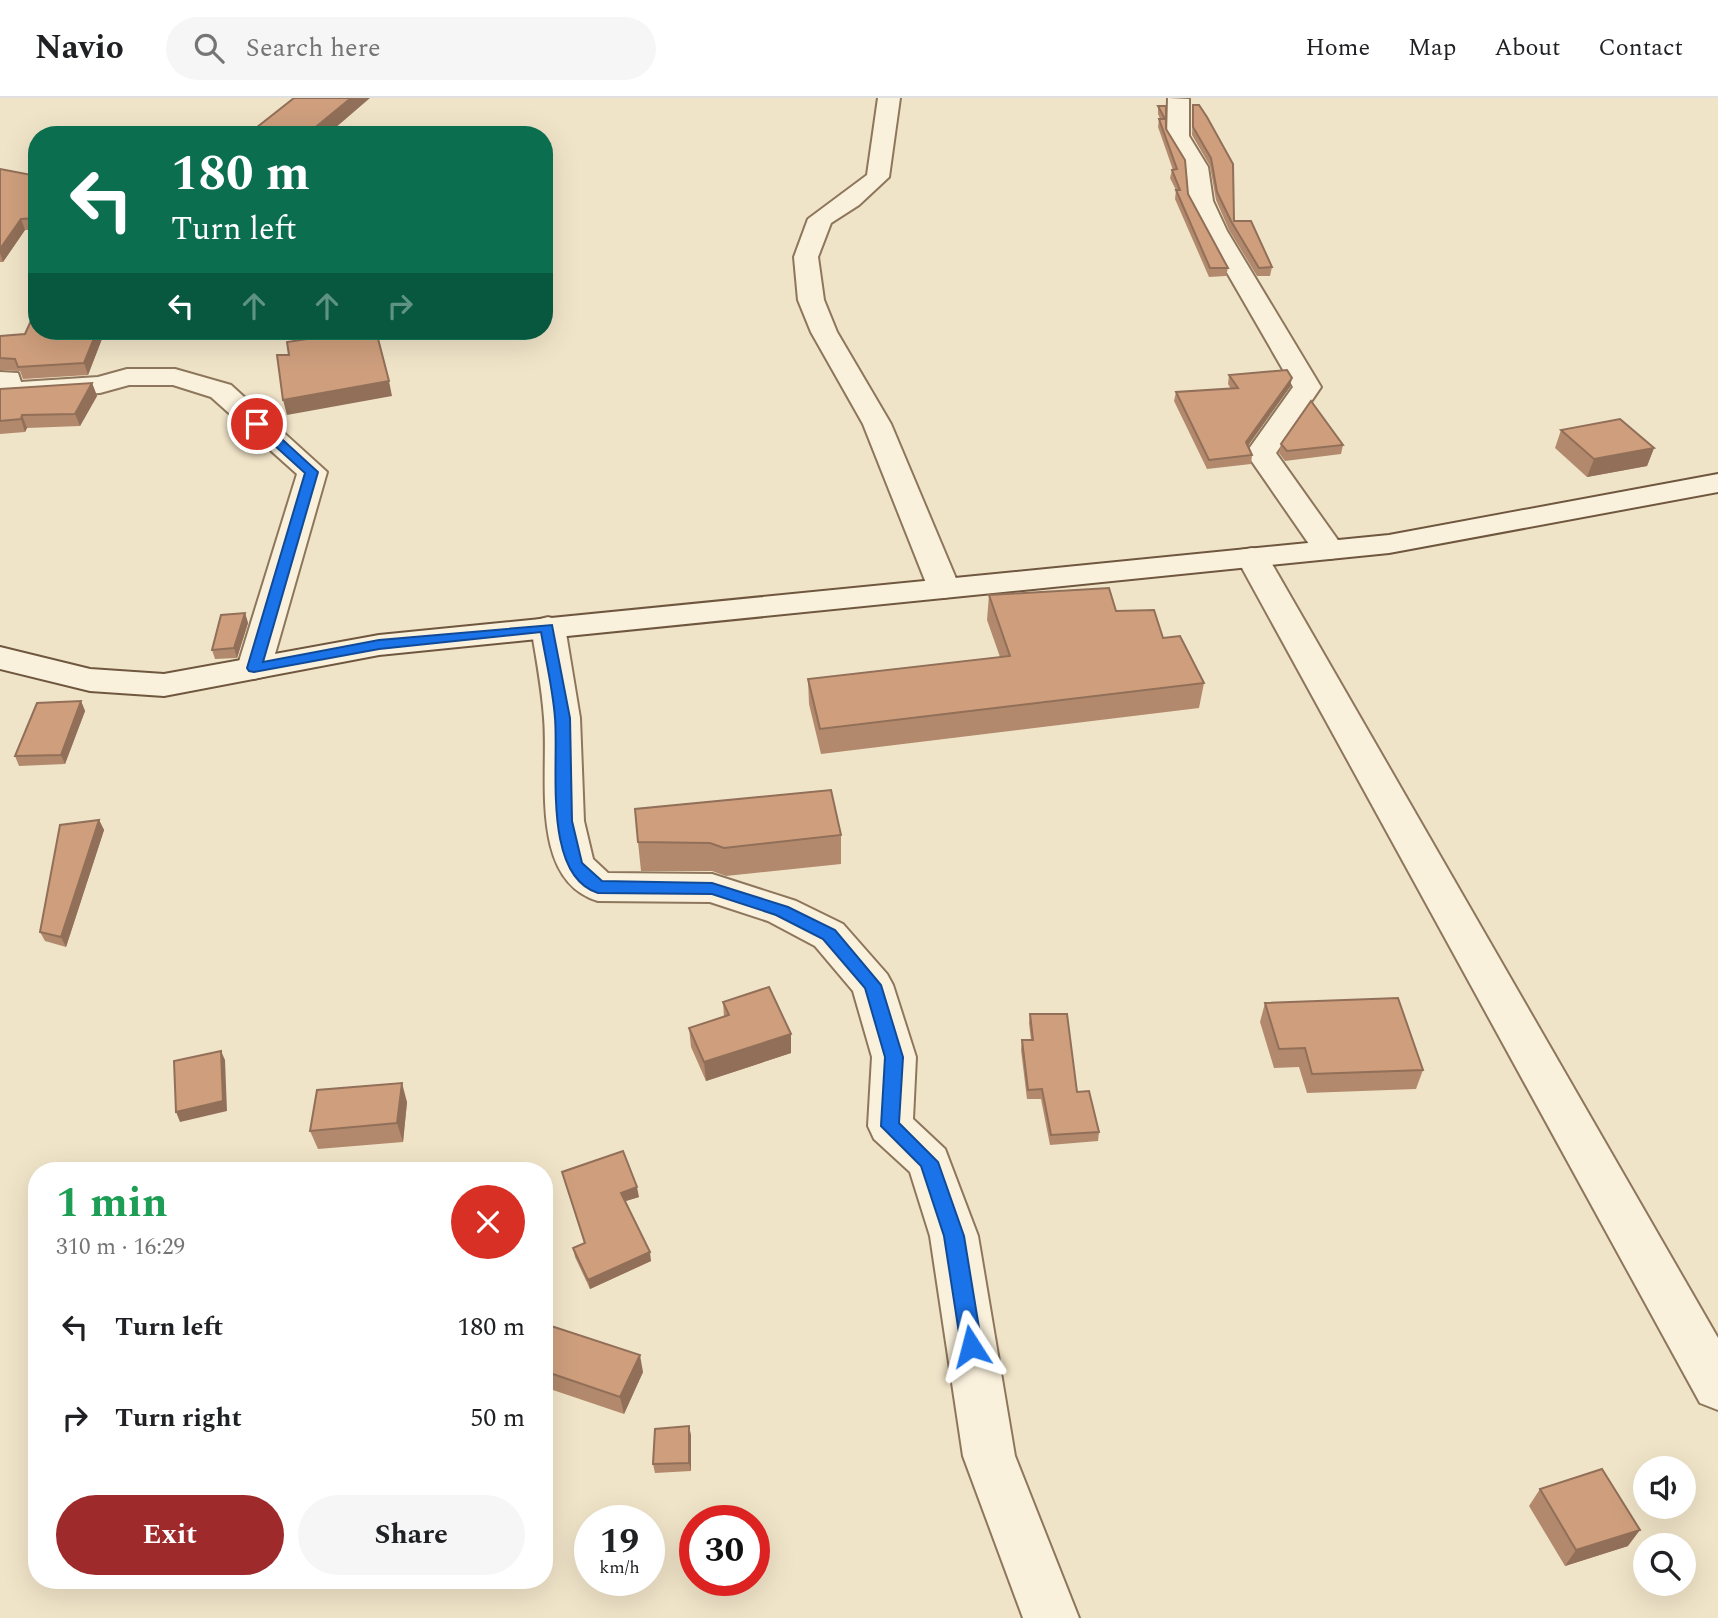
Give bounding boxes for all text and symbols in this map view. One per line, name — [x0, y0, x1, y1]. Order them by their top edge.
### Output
search box — [166, 17, 656, 80]
text: Navio — [35, 23, 124, 73]
text: Search here — [246, 28, 381, 68]
icon: search — [190, 29, 228, 67]
text: Home — [1305, 30, 1370, 66]
text: Map — [1408, 30, 1456, 66]
text: About — [1494, 30, 1560, 66]
text: Contact — [1598, 30, 1683, 66]
text: 180 m — [171, 137, 310, 212]
icon: left — [56, 154, 147, 245]
text: Turn left — [171, 205, 297, 254]
icon: left — [162, 287, 200, 325]
icon: ahead — [235, 287, 273, 325]
icon: ahead — [308, 287, 346, 325]
icon: right — [381, 287, 419, 325]
pin — [227, 394, 287, 454]
icon: arrive — [238, 405, 276, 443]
text: 1 min — [56, 1172, 168, 1235]
button: close — [451, 1185, 525, 1259]
text: 310 m · 16:29 — [56, 1230, 185, 1265]
text: Turn left — [115, 1307, 223, 1347]
text: 180 m — [457, 1307, 525, 1347]
icon: left — [56, 1308, 94, 1346]
position arrow — [934, 1309, 1008, 1383]
text: Turn right — [115, 1398, 242, 1438]
text: 50 m — [470, 1398, 525, 1438]
icon: right — [56, 1399, 94, 1437]
map controls — [1633, 1456, 1696, 1596]
button: sound — [1633, 1456, 1696, 1519]
button: Exit — [56, 1495, 284, 1575]
button: Share — [298, 1495, 525, 1575]
speed limit sign: 30 — [679, 1505, 770, 1596]
text: 19 — [600, 1515, 639, 1568]
button: search — [1633, 1533, 1696, 1596]
text: km/h — [599, 1554, 640, 1581]

